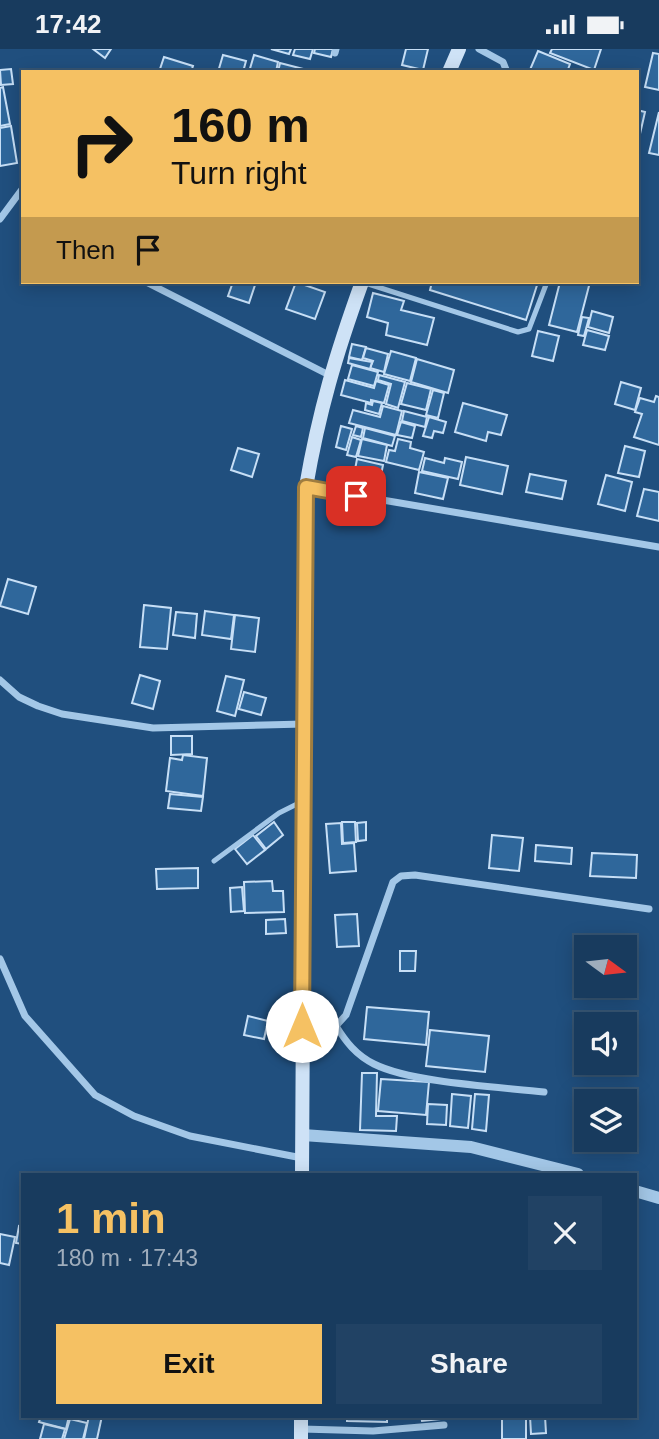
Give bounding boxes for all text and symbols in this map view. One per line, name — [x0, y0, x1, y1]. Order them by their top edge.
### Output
text: 17:42 — [35, 9, 102, 39]
icon: right — [56, 98, 147, 189]
text: 160 m — [171, 98, 310, 152]
text: Turn right — [171, 155, 307, 191]
icon: arrive — [129, 231, 167, 269]
text: Then — [56, 235, 115, 265]
pin — [326, 466, 386, 526]
icon: arrive — [337, 477, 375, 515]
north arrow — [574, 935, 637, 997]
map controls — [574, 935, 637, 1152]
position arrow — [265, 989, 339, 1063]
button: sound — [574, 1012, 637, 1075]
button: layers — [574, 1089, 637, 1152]
text: 1 min — [56, 1195, 166, 1242]
button: close — [528, 1196, 602, 1270]
text: 180 m · 17:43 — [56, 1245, 198, 1271]
button: Exit — [56, 1324, 322, 1404]
button: Share — [336, 1324, 602, 1404]

